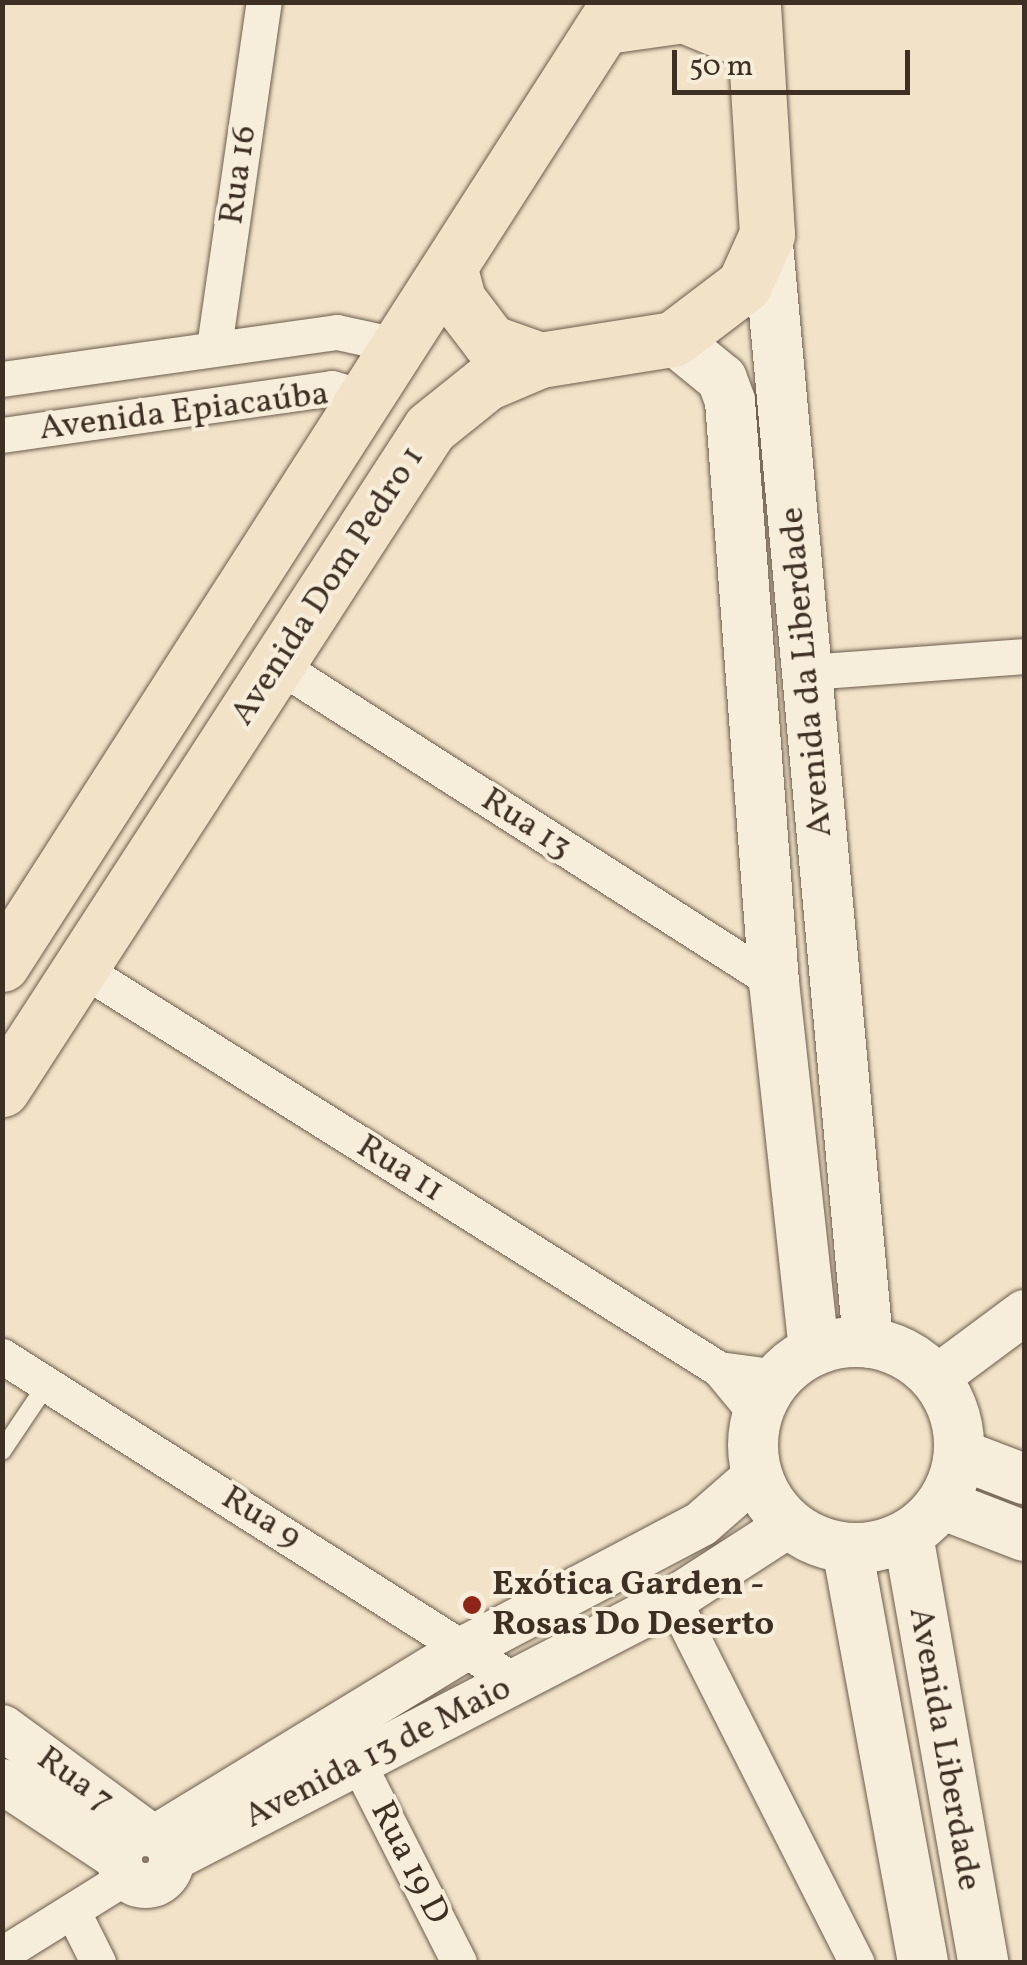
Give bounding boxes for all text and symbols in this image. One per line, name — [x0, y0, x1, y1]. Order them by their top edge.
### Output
scale bar — [677, 30, 914, 92]
text: 50 m — [689, 46, 753, 88]
street label: Rua 16 — [211, 123, 267, 227]
street label: Avenida Epiacaúba — [37, 373, 331, 451]
street label: Avenida Dom Pedro 1 — [222, 438, 434, 734]
street label: Avenida da Liberdade — [772, 505, 842, 839]
street label: Rua 13 — [473, 779, 579, 869]
street label: Rua 11 — [348, 1126, 452, 1212]
street label: Rua 9 — [213, 1477, 309, 1559]
place label: Exótica Garden - Rosas Do Deserto — [492, 1564, 774, 1646]
marker: Exótica Garden - Rosas Do Deserto — [461, 1594, 483, 1616]
street label: Avenida Liberdade — [898, 1604, 990, 1894]
street label: Avenida 13 de Maio — [238, 1668, 518, 1838]
street label: Rua 7 — [28, 1738, 122, 1822]
street label: Rua 19 D — [360, 1794, 458, 1932]

